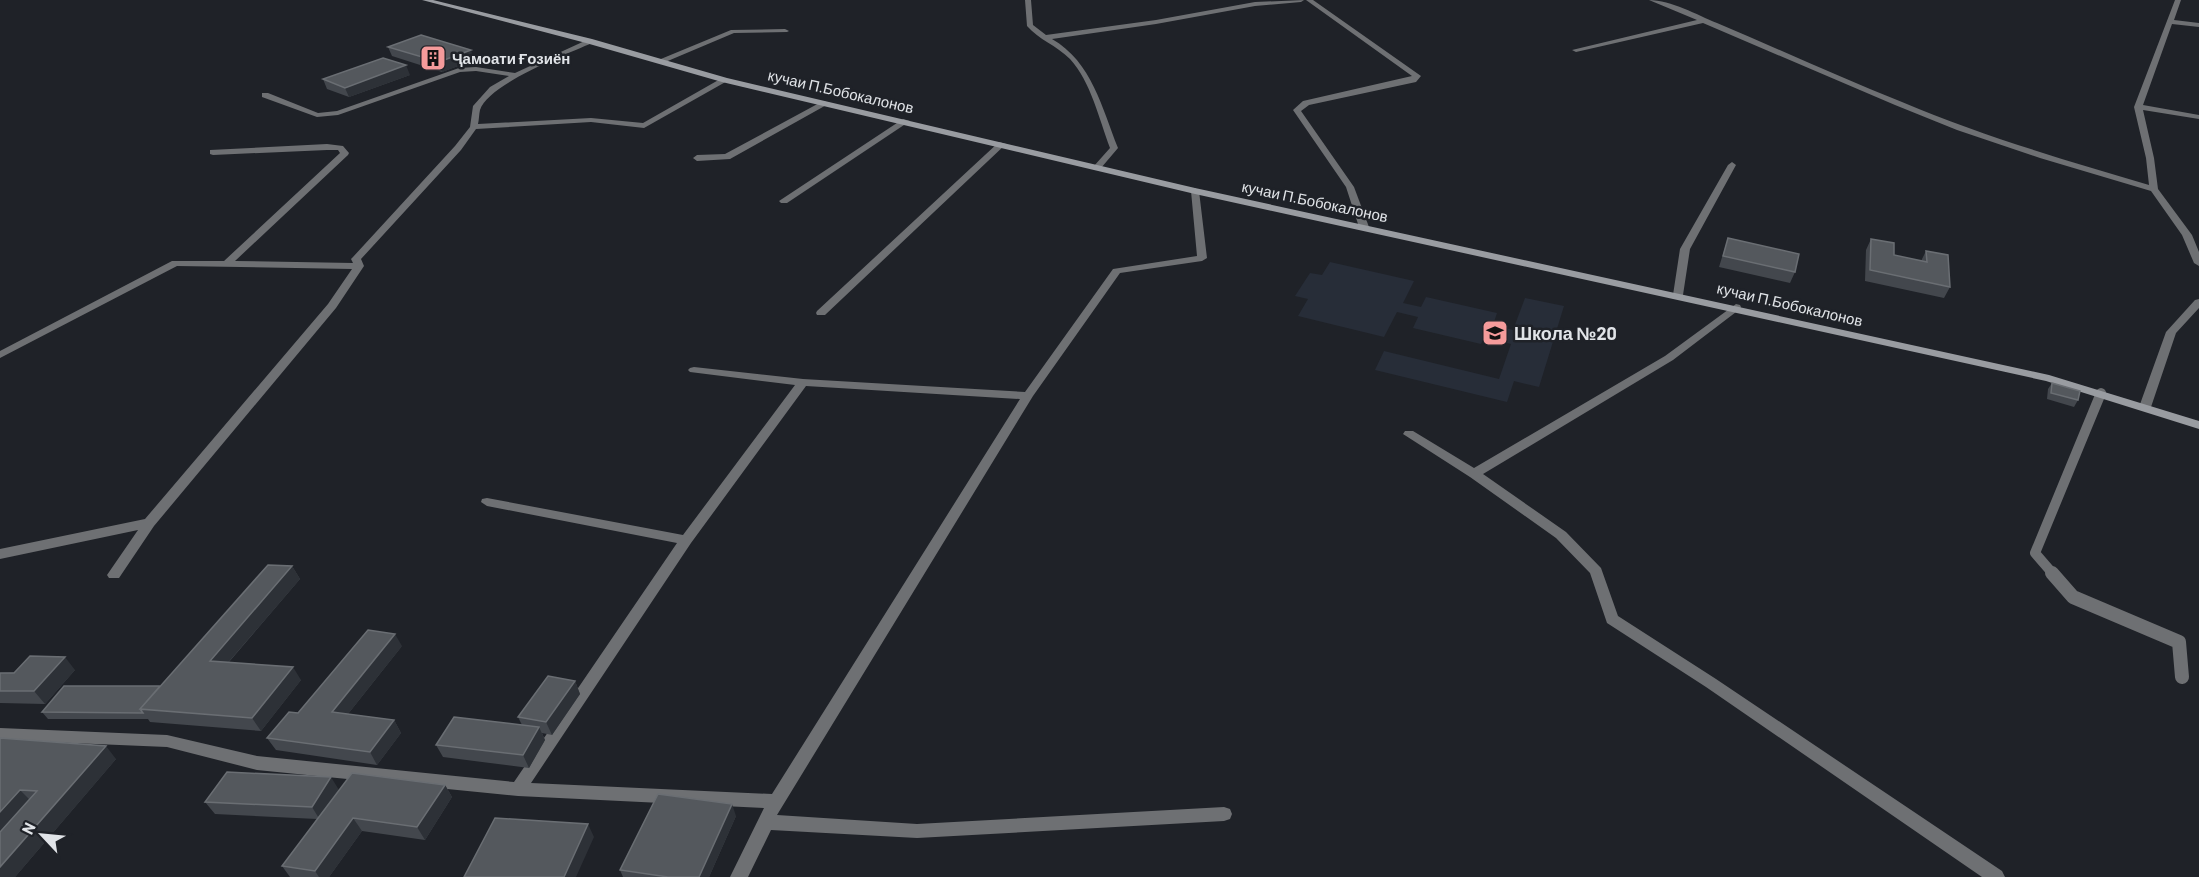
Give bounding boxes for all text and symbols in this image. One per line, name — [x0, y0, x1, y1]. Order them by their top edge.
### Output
building icon: Ҷамоати Ғозиён — [418, 43, 448, 73]
place label: Ҷамоати Ғозиён — [452, 49, 570, 67]
street label: кучаи П.Бобокалонов — [766, 65, 916, 117]
street label: кучаи П.Бобокалонов — [1240, 177, 1390, 225]
street label: кучаи П.Бобокалонов — [1715, 278, 1865, 330]
school or university icon: Школа №20 — [1480, 318, 1510, 348]
place label: Школа №20 — [1514, 322, 1617, 344]
north arrow — [12, 805, 72, 865]
text: N — [17, 819, 39, 837]

